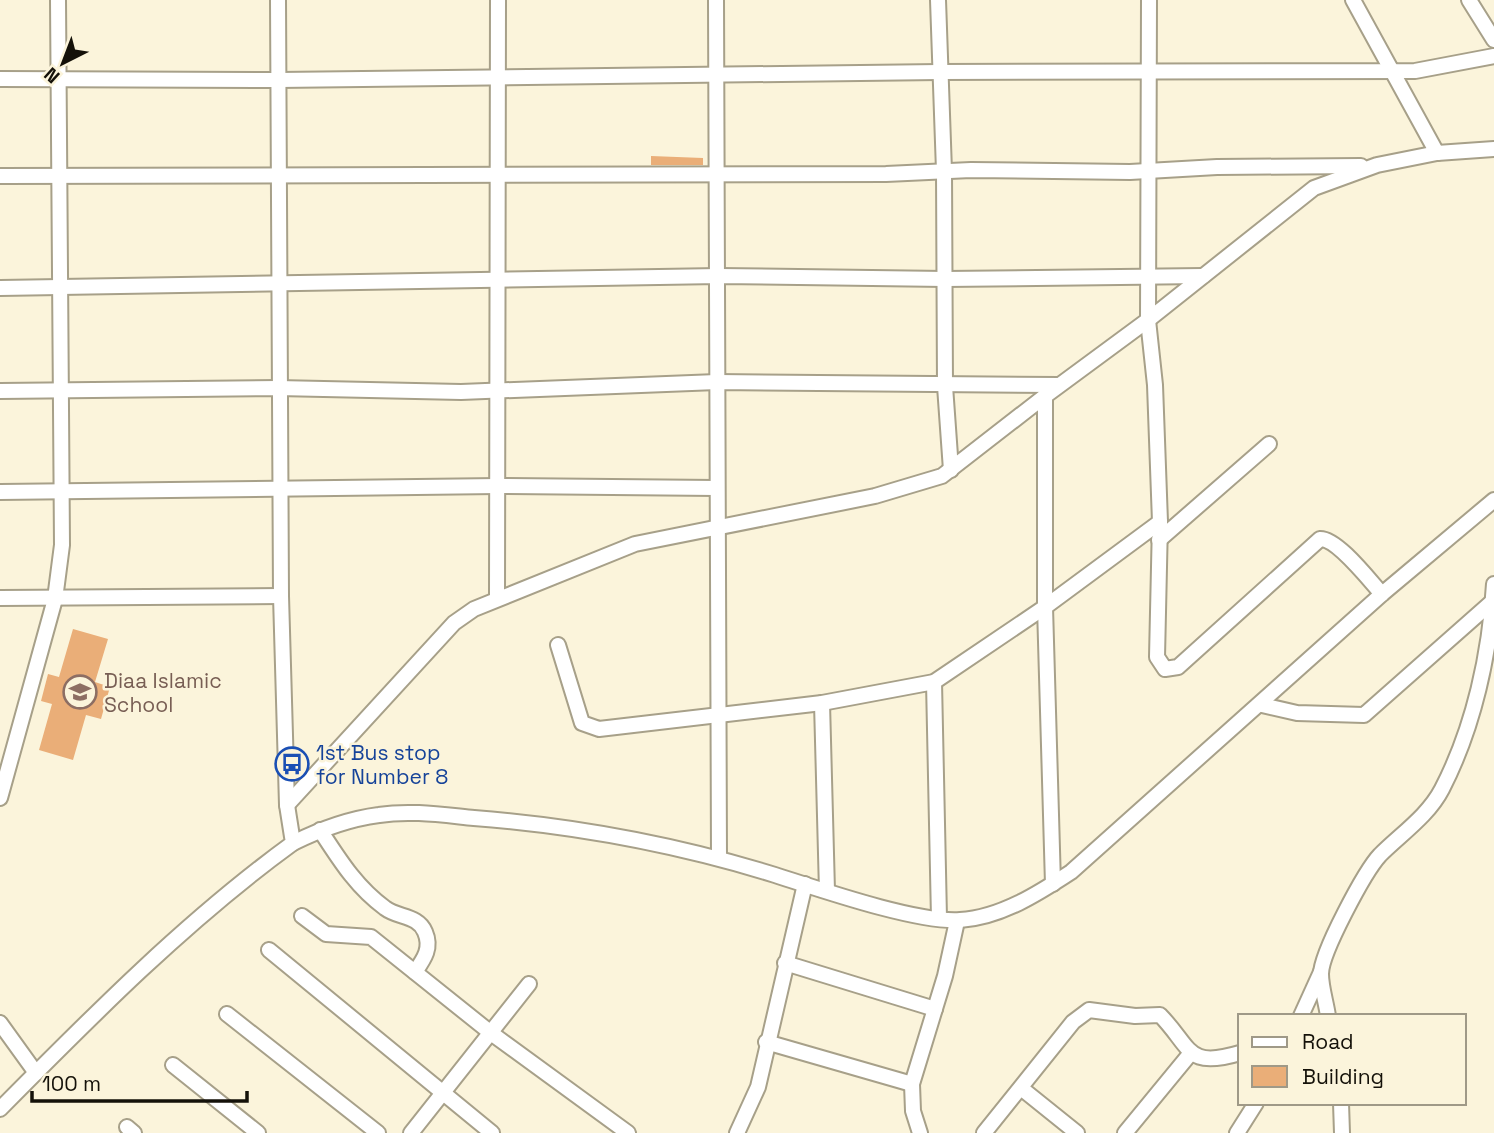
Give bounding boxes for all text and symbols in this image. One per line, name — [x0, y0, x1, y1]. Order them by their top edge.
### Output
north arrow — [28, 28, 98, 98]
text: N — [39, 62, 65, 89]
place label: Diaa Islamic School — [104, 667, 222, 718]
school or university icon: Diaa Islamic School — [61, 673, 99, 711]
place label: 1st Bus stop for Number 8 — [316, 739, 448, 790]
bus stop icon: 1st Bus stop for Number 8 — [273, 745, 311, 783]
legend — [1238, 1014, 1466, 1105]
text: Road — [1302, 1028, 1354, 1055]
scale bar — [32, 1060, 247, 1104]
text: Building — [1302, 1063, 1384, 1090]
text: 100 m — [42, 1070, 101, 1097]

